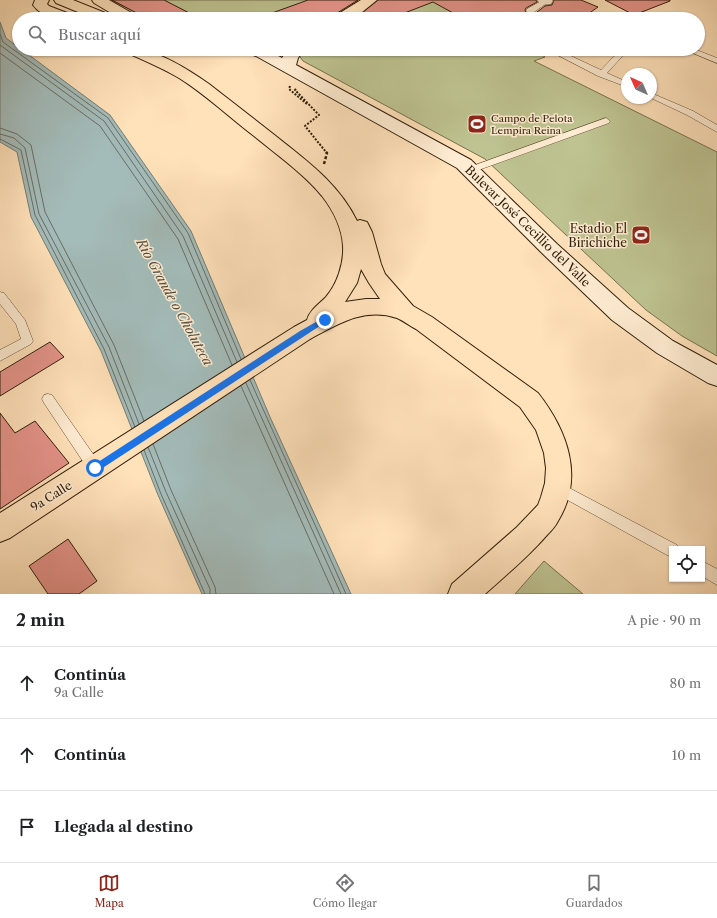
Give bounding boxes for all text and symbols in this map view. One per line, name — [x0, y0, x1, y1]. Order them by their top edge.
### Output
search box — [12, 12, 705, 56]
icon: search — [26, 23, 48, 45]
text: Buscar aquí — [58, 25, 141, 44]
north arrow — [621, 68, 657, 104]
place label: Campo de Pelota Lempira Reina — [491, 112, 573, 137]
sports icon: Campo de Pelota Lempira Reina — [466, 113, 488, 135]
street label: Bulevar José Cecillio del Valle — [462, 162, 594, 290]
place label: Estadio El Birichiche — [568, 221, 627, 250]
sports icon: Estadio El Birichiche — [630, 224, 652, 246]
water label: Río Grande o Choluteca — [133, 235, 217, 369]
route end — [316, 311, 334, 329]
route start — [86, 459, 104, 477]
street label: 9a Calle — [28, 477, 75, 515]
map controls — [669, 546, 705, 582]
button: locate — [669, 546, 705, 582]
text: 2 min — [16, 610, 65, 630]
text: A pie · 90 m — [627, 612, 701, 628]
text: Continúa — [54, 665, 126, 684]
icon: ahead — [16, 672, 38, 694]
text: 80 m — [669, 675, 701, 691]
text: 9a Calle — [54, 684, 104, 700]
icon: ahead — [16, 744, 38, 766]
text: Continúa — [54, 745, 126, 764]
text: 10 m — [672, 747, 701, 763]
icon: arrive — [16, 816, 38, 838]
text: Llegada al destino — [54, 817, 193, 836]
tab: Mapa — [94, 872, 124, 910]
tab: Cómo llegar — [313, 872, 377, 910]
tab: Guardados — [566, 872, 623, 910]

